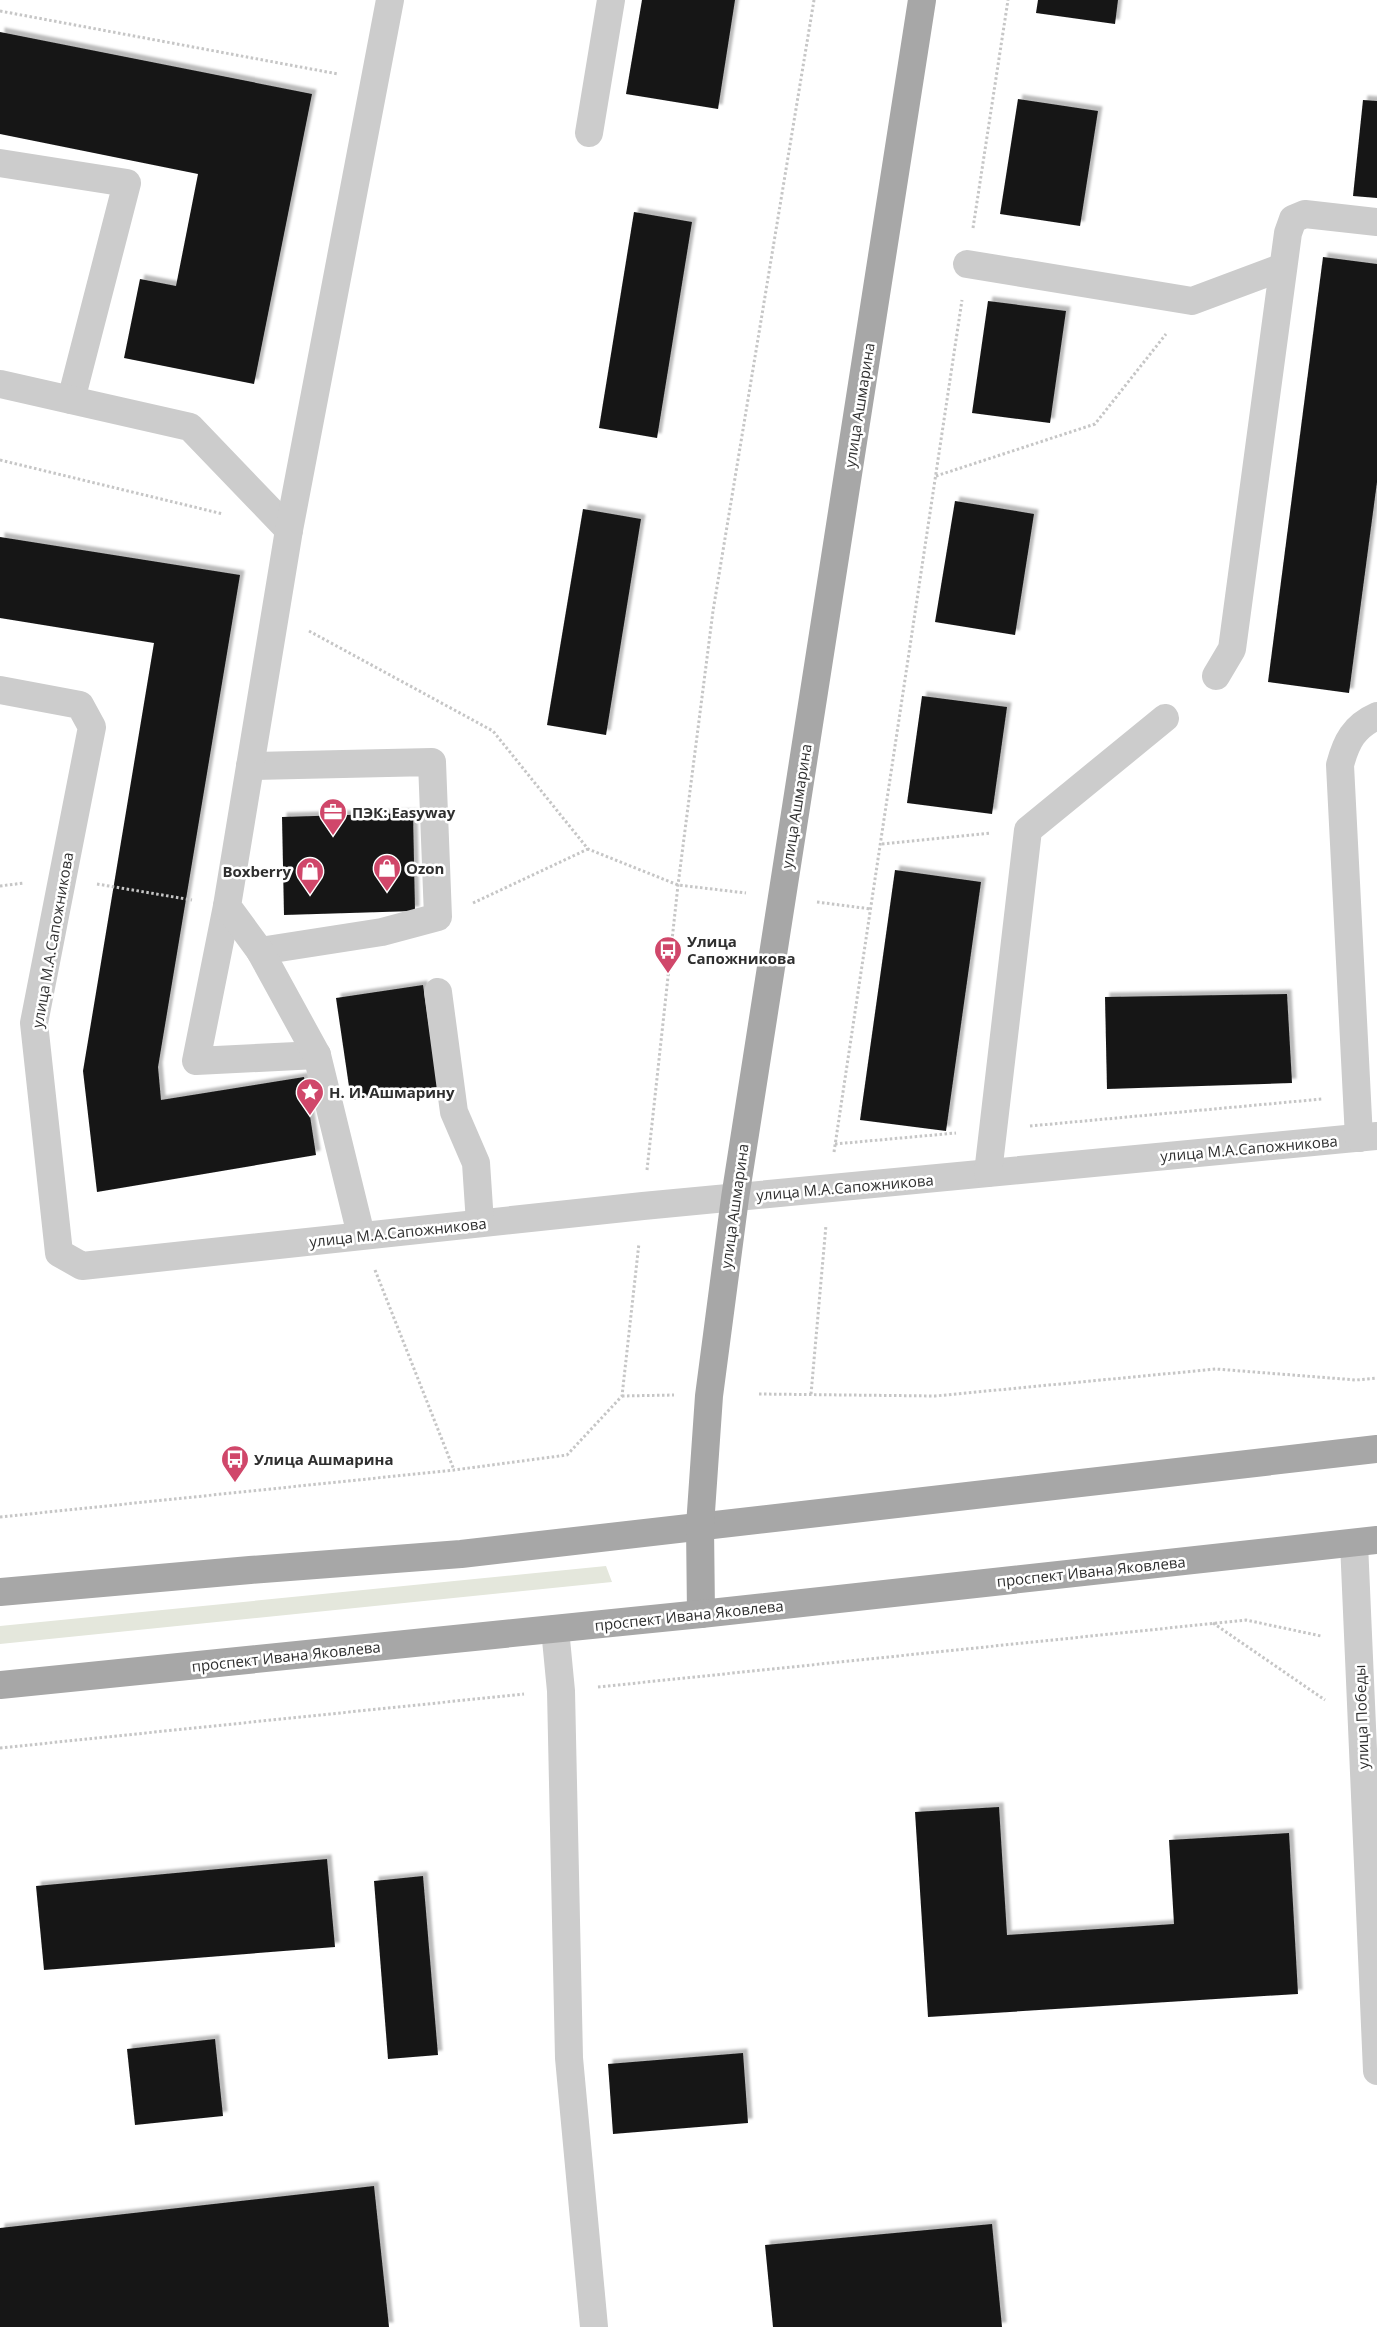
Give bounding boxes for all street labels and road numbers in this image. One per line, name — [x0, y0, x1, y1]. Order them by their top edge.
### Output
street label: улица Ашмарина — [839, 341, 879, 469]
street label: улица Ашмарина — [776, 742, 816, 870]
street label: улица М.А.Сапожникова — [27, 851, 77, 1029]
street label: улица М.А.Сапожникова — [1159, 1130, 1339, 1166]
street label: улица Ашмарина — [715, 1142, 753, 1270]
street label: улица М.А.Сапожникова — [755, 1169, 935, 1205]
street label: улица М.А.Сапожникова — [308, 1213, 488, 1251]
street label: проспект Ивана Яковлева — [995, 1551, 1187, 1591]
street label: проспект Ивана Яковлева — [593, 1595, 785, 1635]
street label: проспект Ивана Яковлева — [190, 1636, 382, 1676]
street label: улица Победы — [1349, 1664, 1373, 1770]

